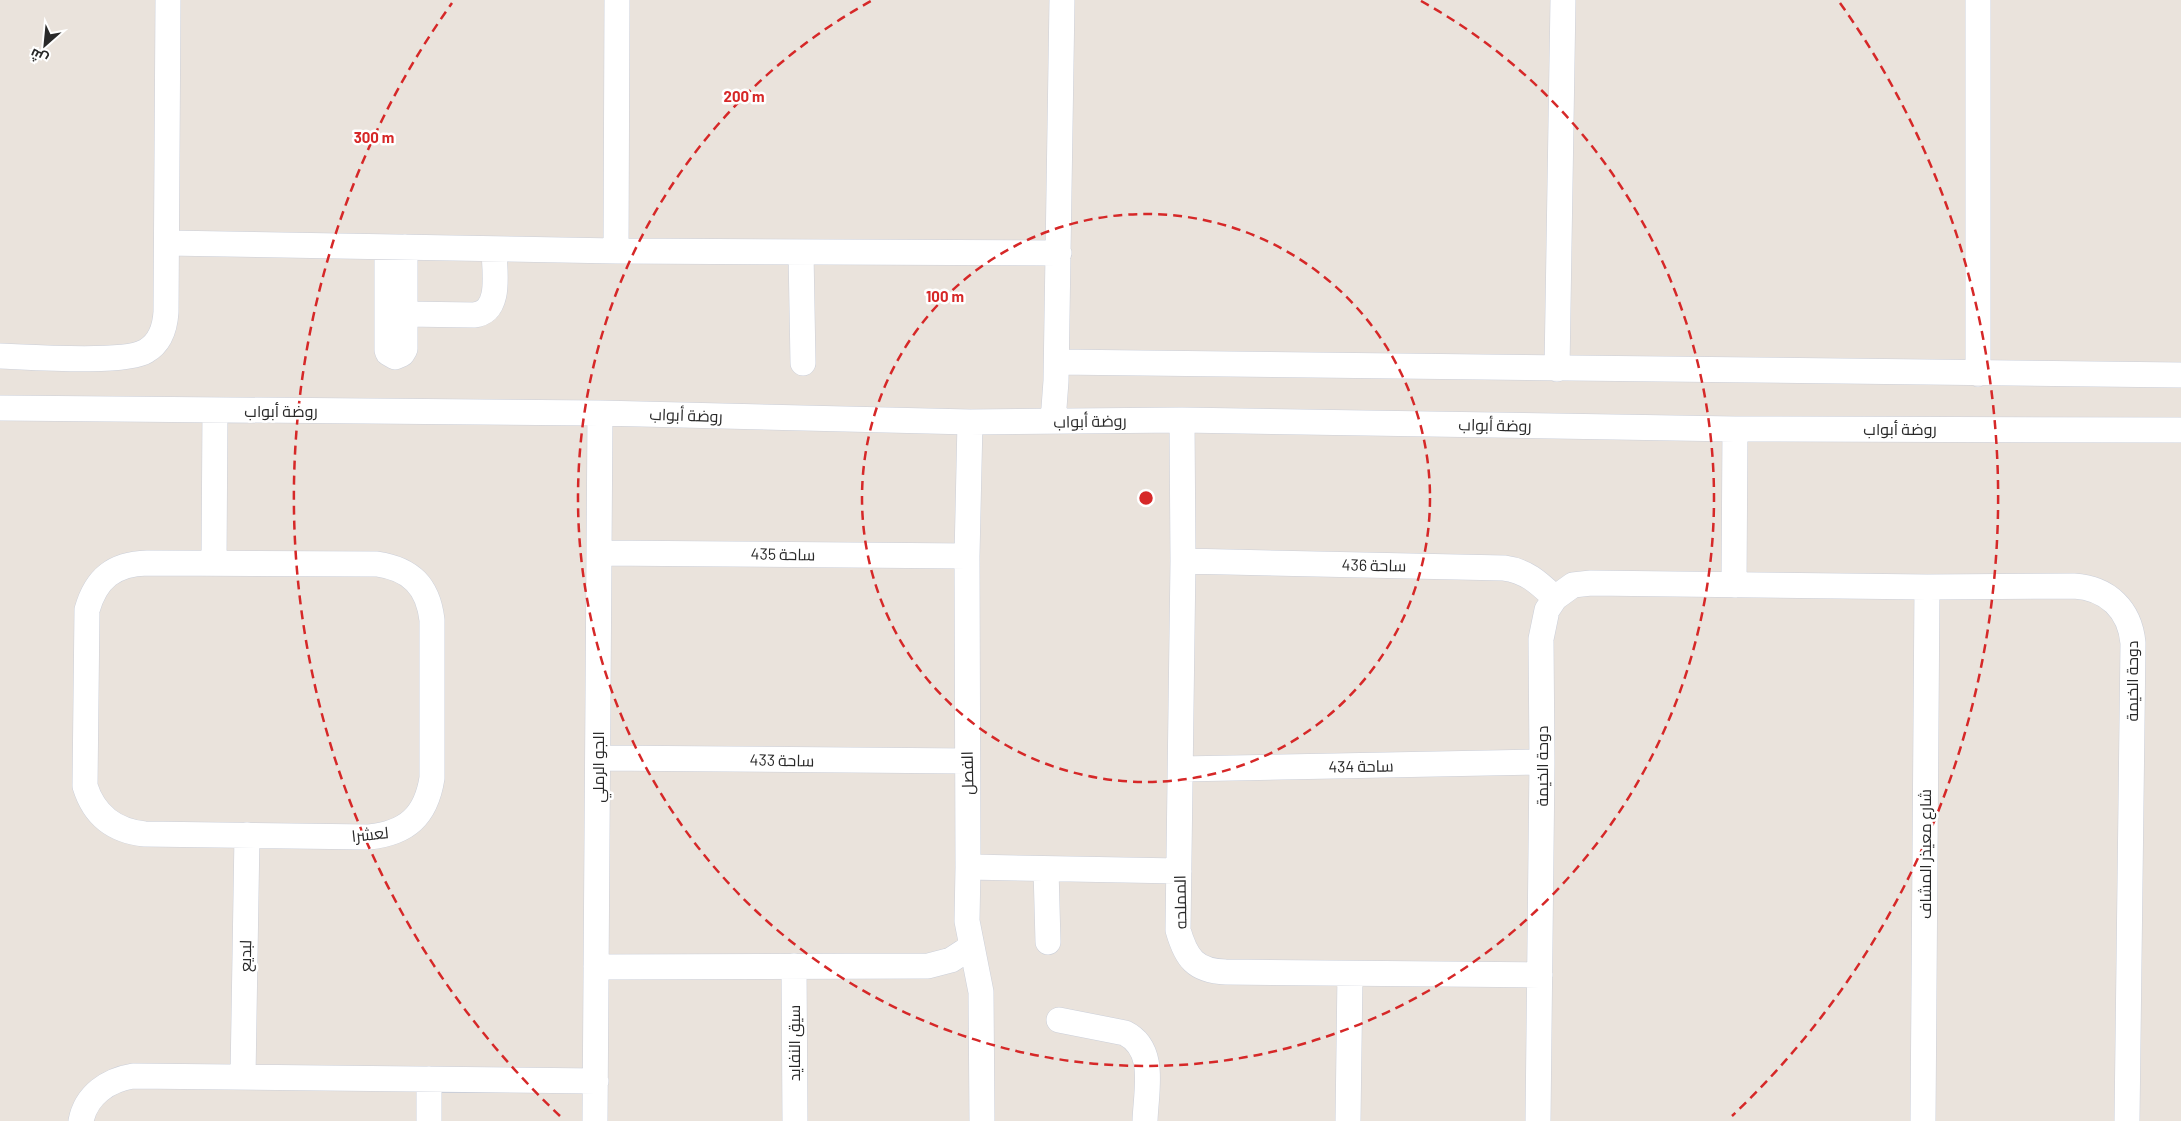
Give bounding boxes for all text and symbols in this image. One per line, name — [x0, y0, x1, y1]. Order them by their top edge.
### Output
north arrow — [20, 20, 70, 70]
text: ش — [27, 44, 51, 69]
text: 200 m — [723, 87, 765, 105]
text: 300 m — [354, 128, 394, 146]
text: 100 m — [926, 287, 964, 305]
street label: روضة أبواب — [244, 401, 318, 421]
street label: روضة أبواب — [649, 404, 723, 426]
street label: روضة أبواب — [1053, 410, 1127, 432]
street label: روضة أبواب — [1458, 414, 1532, 436]
street label: روضة أبواب — [1863, 419, 1937, 439]
centre of rings — [1137, 489, 1155, 507]
street label: ساحة 435 — [751, 543, 815, 564]
street label: ساحة 436 — [1342, 554, 1406, 575]
street label: دوحة الخيمة — [2122, 641, 2142, 721]
street label: دوحة الخيمة — [1532, 726, 1552, 806]
street label: الجو الرملي — [588, 731, 612, 803]
street label: ساحة 433 — [750, 749, 814, 770]
street label: الفصل — [957, 751, 978, 795]
street label: ساحة 434 — [1328, 755, 1394, 776]
street label: شارع معيذر المشاف — [1915, 789, 1937, 919]
street label: لعشرا — [350, 822, 390, 846]
street label: المملحه — [1170, 875, 1189, 929]
street label: لبديع — [235, 940, 257, 972]
street label: سيق النفايد — [784, 1005, 805, 1081]

